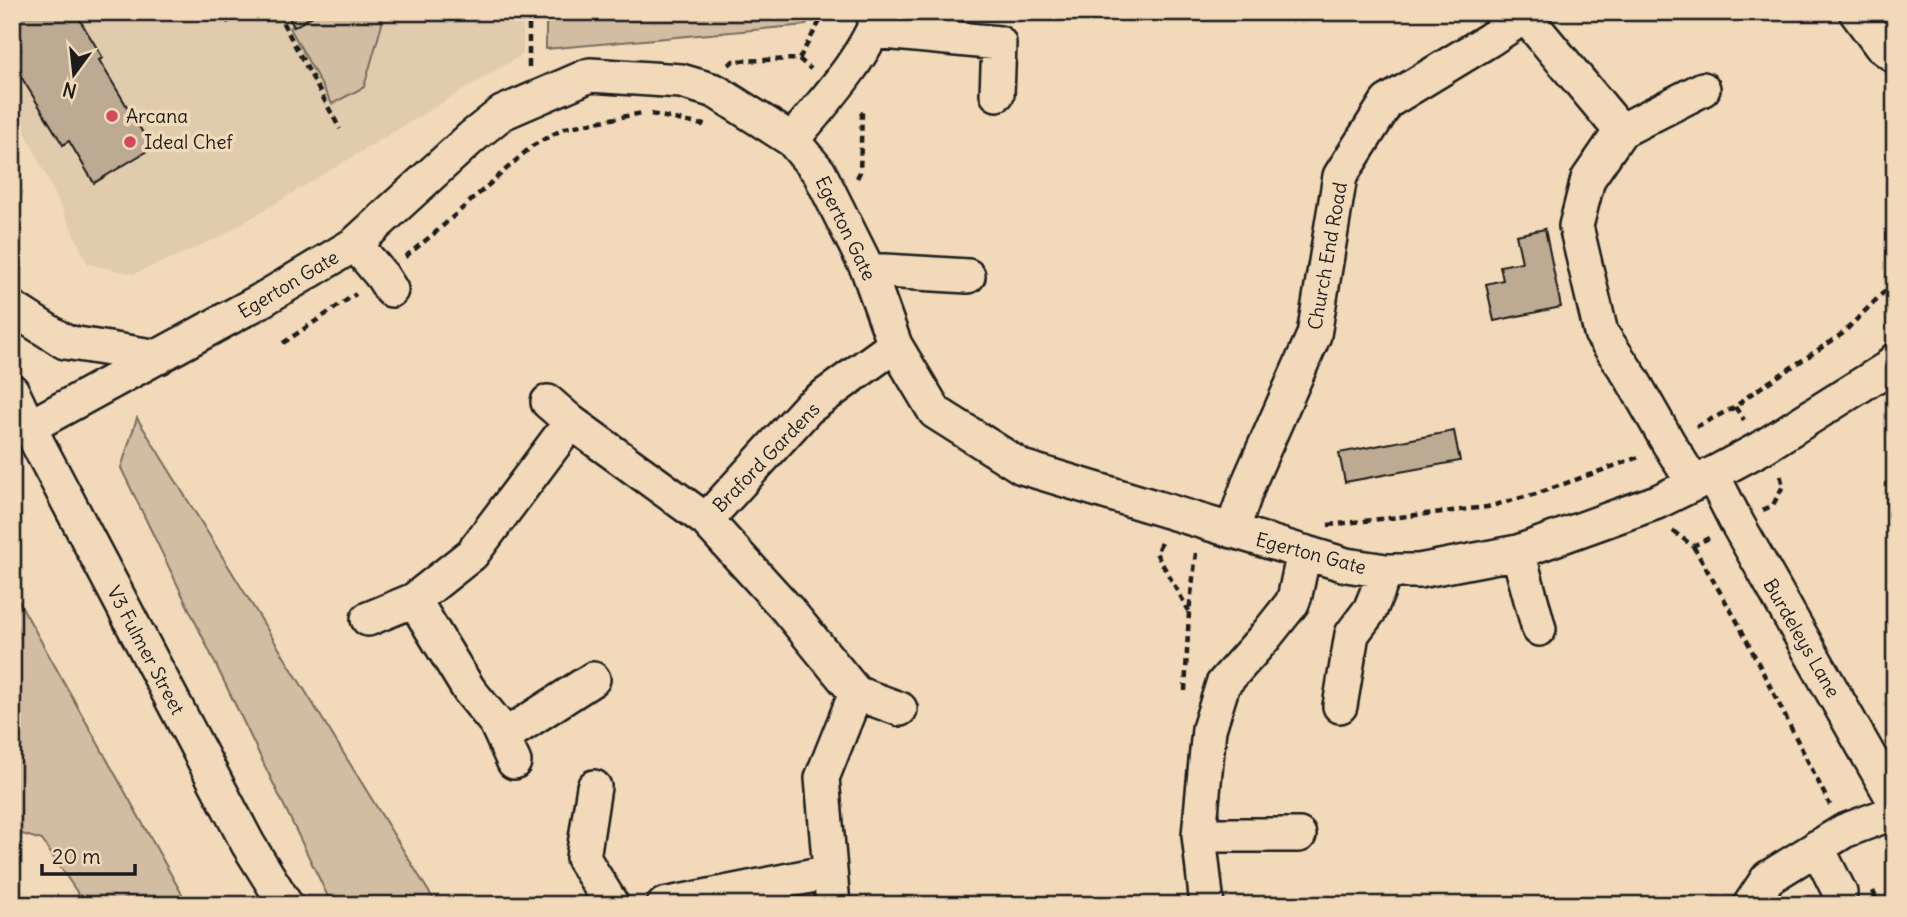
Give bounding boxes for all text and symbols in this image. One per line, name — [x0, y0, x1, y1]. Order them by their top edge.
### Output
north arrow — [38, 38, 108, 108]
text: N — [60, 77, 79, 104]
place label: Arcana — [126, 104, 188, 128]
marker: Arcana — [104, 108, 120, 124]
place label: Ideal Chef — [144, 130, 234, 154]
marker: Ideal Chef — [122, 134, 138, 150]
street label: Egerton Gate — [810, 172, 882, 284]
street label: Church End Road — [1302, 180, 1352, 332]
street label: Egerton Gate — [233, 245, 343, 323]
street label: Braford Gardens — [707, 397, 825, 517]
street label: Egerton Gate — [1253, 527, 1369, 579]
street label: Burdeleys Lane — [1758, 574, 1846, 702]
street label: V3 Fulmer Street — [102, 581, 190, 719]
scale bar — [42, 833, 135, 877]
text: 20 m — [52, 843, 101, 870]

